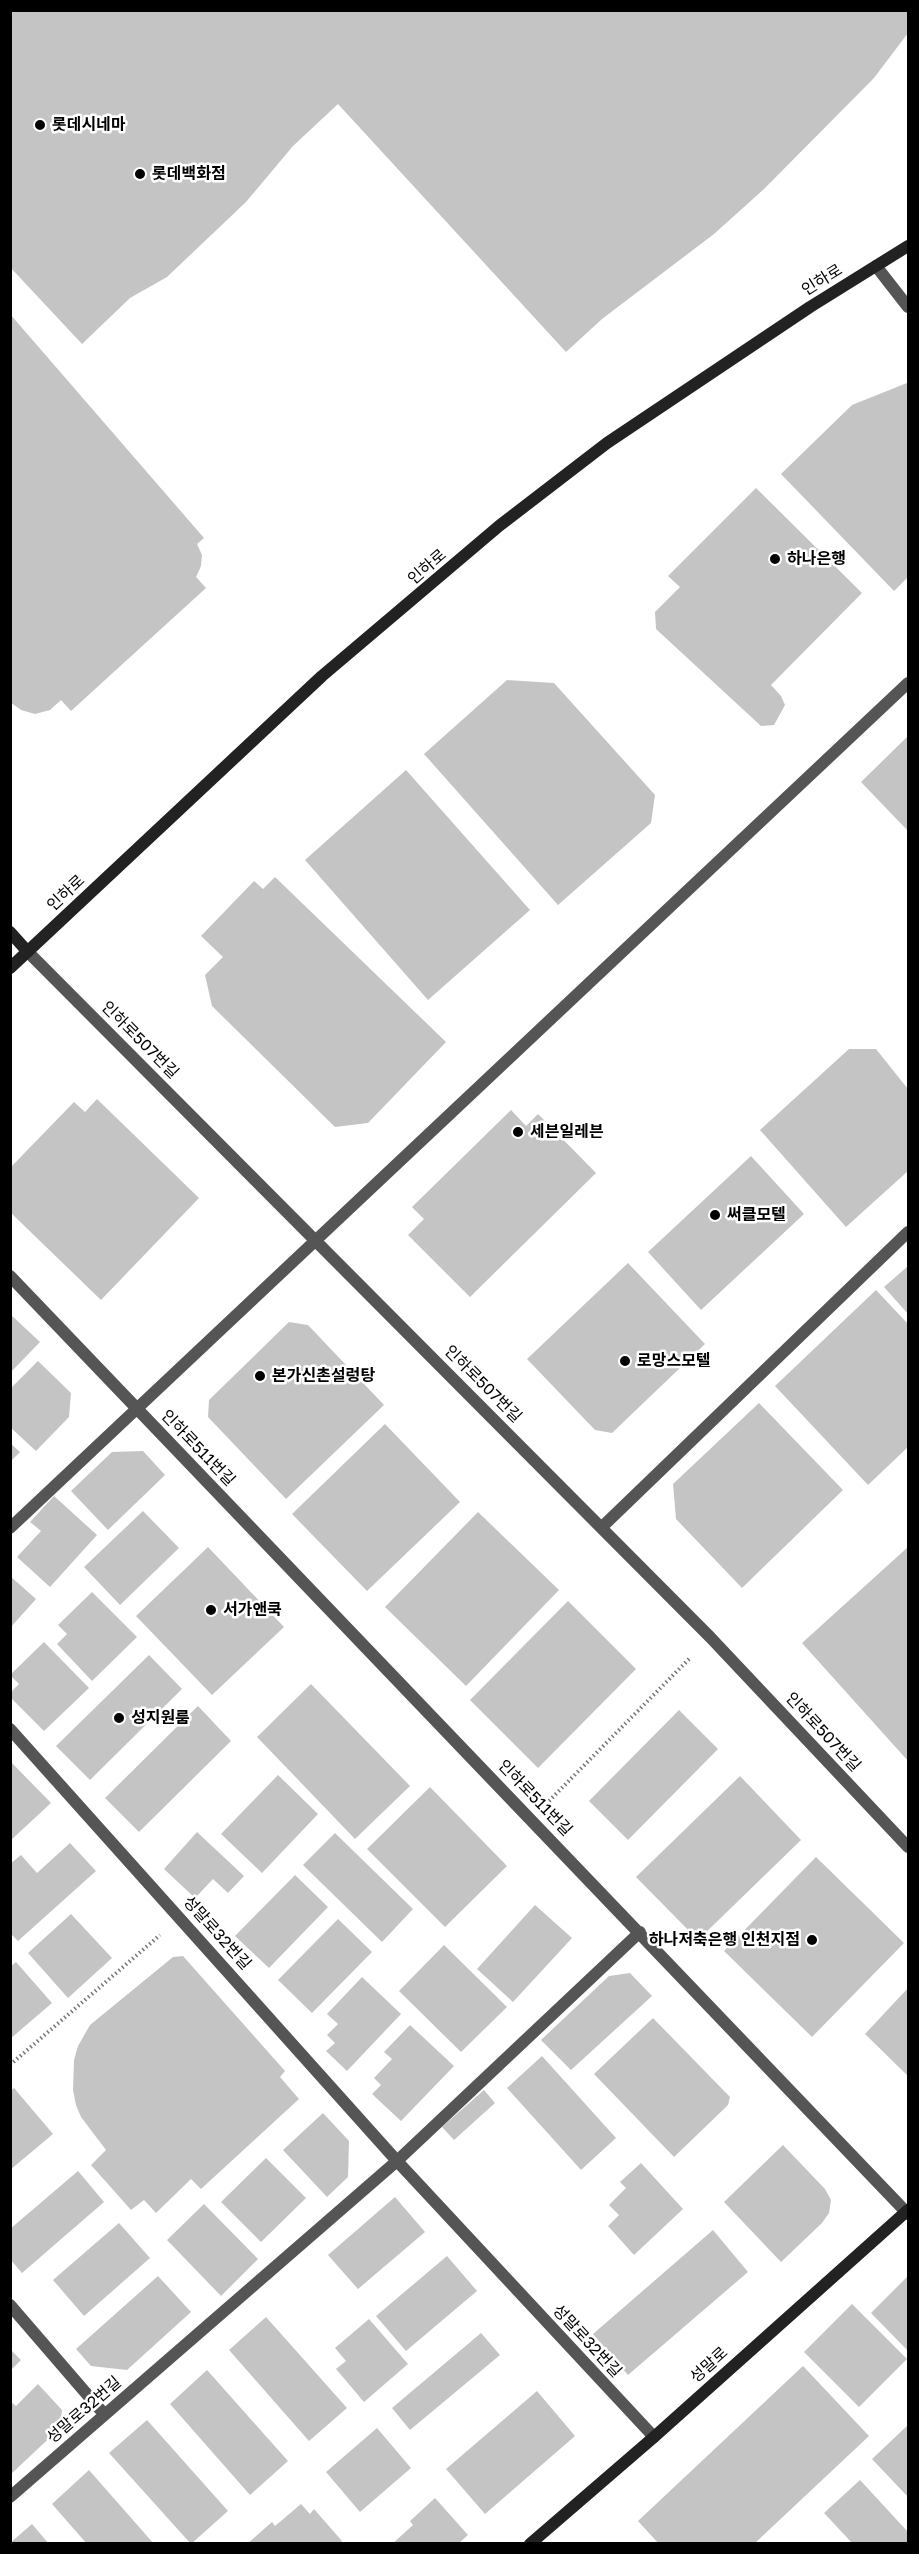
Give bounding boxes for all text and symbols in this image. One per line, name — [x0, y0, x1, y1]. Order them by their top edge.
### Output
place label: 롯데시네마 — [52, 115, 126, 135]
marker: 롯데시네마 — [33, 118, 47, 132]
place label: 롯데백화점 — [152, 164, 226, 184]
marker: 롯데백화점 — [133, 167, 147, 181]
street label: 인하로 — [798, 260, 846, 300]
street label: 인하로 — [404, 545, 450, 589]
place label: 하나은행 — [787, 549, 846, 569]
marker: 하나은행 — [768, 552, 782, 566]
street label: 인하로 — [43, 871, 89, 915]
street label: 인하로507번길 — [97, 997, 183, 1083]
place label: 세븐일레븐 — [530, 1122, 604, 1142]
marker: 세븐일레븐 — [511, 1125, 525, 1139]
place label: 써클모텔 — [727, 1205, 786, 1225]
marker: 써클모텔 — [708, 1208, 722, 1222]
street label: 인하로507번길 — [440, 1341, 526, 1427]
place label: 로망스모텔 — [637, 1351, 711, 1371]
marker: 로망스모텔 — [618, 1354, 632, 1368]
place label: 본가신촌설렁탕 — [272, 1366, 375, 1386]
marker: 본가신촌설렁탕 — [253, 1369, 267, 1383]
street label: 인하로511번길 — [157, 1406, 239, 1490]
place label: 서가앤쿡 — [223, 1600, 282, 1620]
marker: 서가앤쿡 — [204, 1603, 218, 1617]
street label: 인하로507번길 — [781, 1688, 865, 1776]
place label: 성지원룸 — [131, 1708, 190, 1728]
marker: 성지원룸 — [112, 1711, 126, 1725]
street label: 인하로511번길 — [494, 1756, 576, 1840]
street label: 성말로32번길 — [179, 1892, 255, 1974]
place label: 하나저축은행 인천지점 — [649, 1930, 800, 1950]
marker: 하나저축은행 인천지점 — [805, 1933, 819, 1947]
street label: 성말로32번길 — [549, 2301, 625, 2381]
street label: 성말로 — [686, 2343, 732, 2387]
street label: 성말로32번길 — [43, 2372, 125, 2448]

